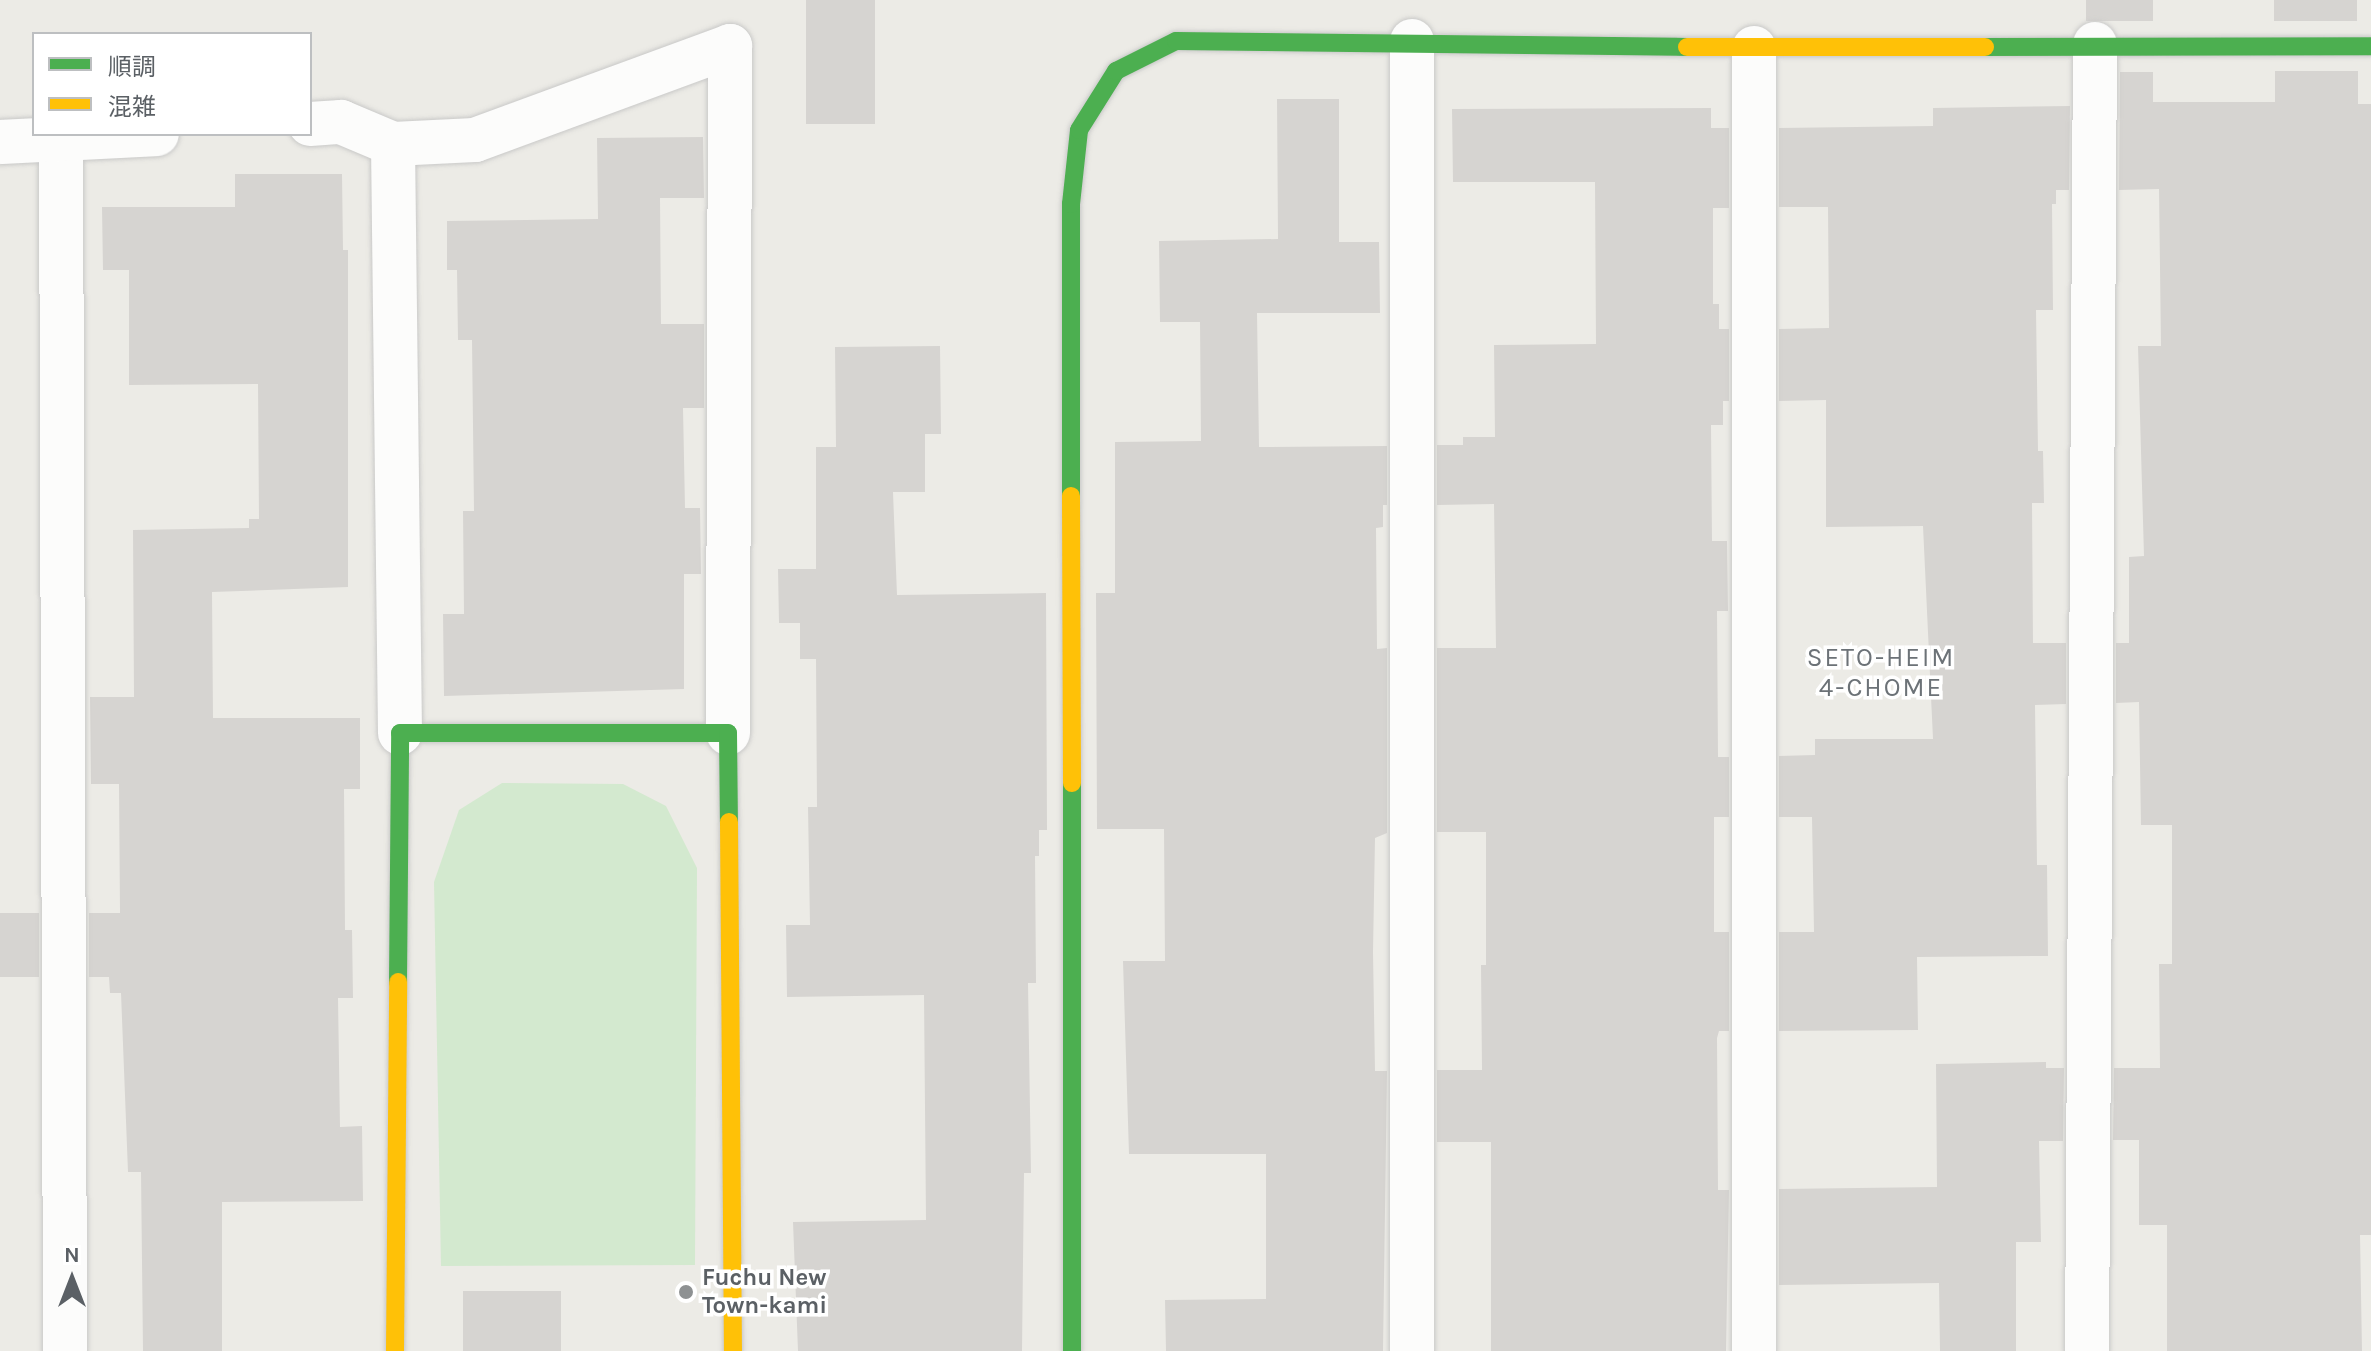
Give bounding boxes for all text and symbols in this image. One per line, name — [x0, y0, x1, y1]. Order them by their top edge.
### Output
legend — [32, 32, 312, 136]
text: 順調 — [108, 53, 156, 81]
text: 混雑 — [108, 93, 156, 121]
district label: SETO-HEIM 4-CHOME — [1807, 642, 1955, 704]
north arrow — [32, 1239, 112, 1319]
text: N — [64, 1242, 80, 1268]
place label: Fuchu New Town-kami — [702, 1264, 827, 1320]
marker: Fuchu New Town-kami — [677, 1283, 695, 1301]

